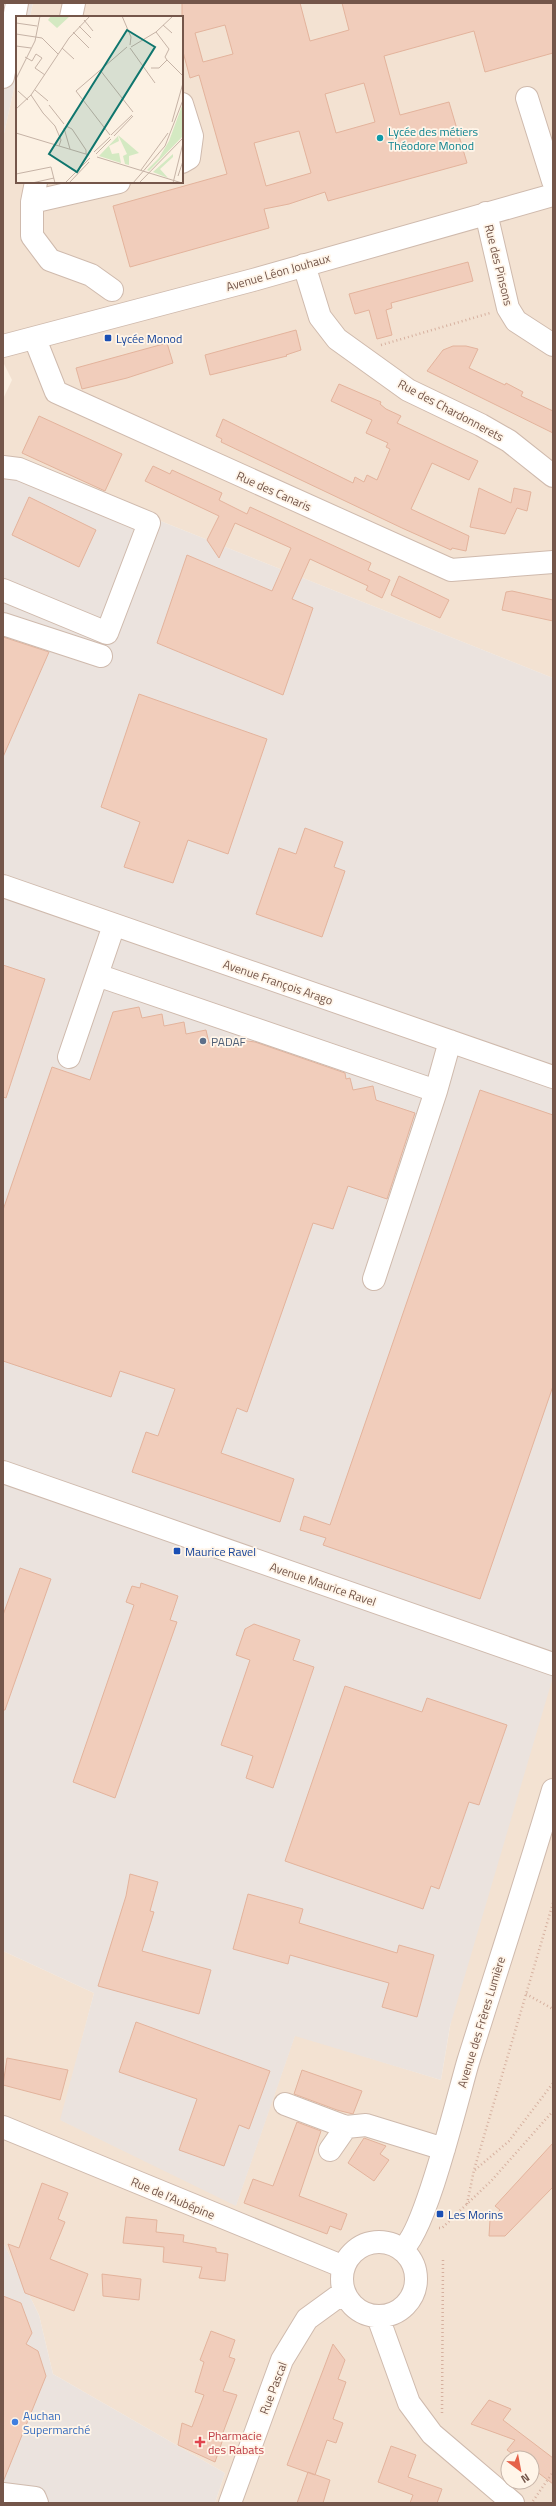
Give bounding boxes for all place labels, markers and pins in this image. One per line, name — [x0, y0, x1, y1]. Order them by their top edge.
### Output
place label: Lycée des métiers Théodore Monod — [388, 122, 479, 155]
marker: Lycée des métiers Théodore Monod — [375, 133, 385, 143]
place label: Lycée Monod — [116, 329, 182, 348]
marker: Lycée Monod — [103, 333, 113, 343]
place label: PADAF — [211, 1032, 246, 1051]
marker: PADAF — [198, 1036, 208, 1046]
place label: Maurice Ravel — [185, 1542, 256, 1561]
marker: Maurice Ravel — [172, 1546, 182, 1556]
place label: Les Morins — [448, 2205, 504, 2224]
marker: Les Morins — [435, 2209, 445, 2219]
place label: Auchan Supermarché — [23, 2406, 90, 2439]
marker: Auchan Supermarché — [10, 2417, 20, 2427]
place label: Pharmacie des Rabats — [208, 2426, 265, 2459]
marker: Pharmacie des Rabats — [195, 2437, 205, 2447]

